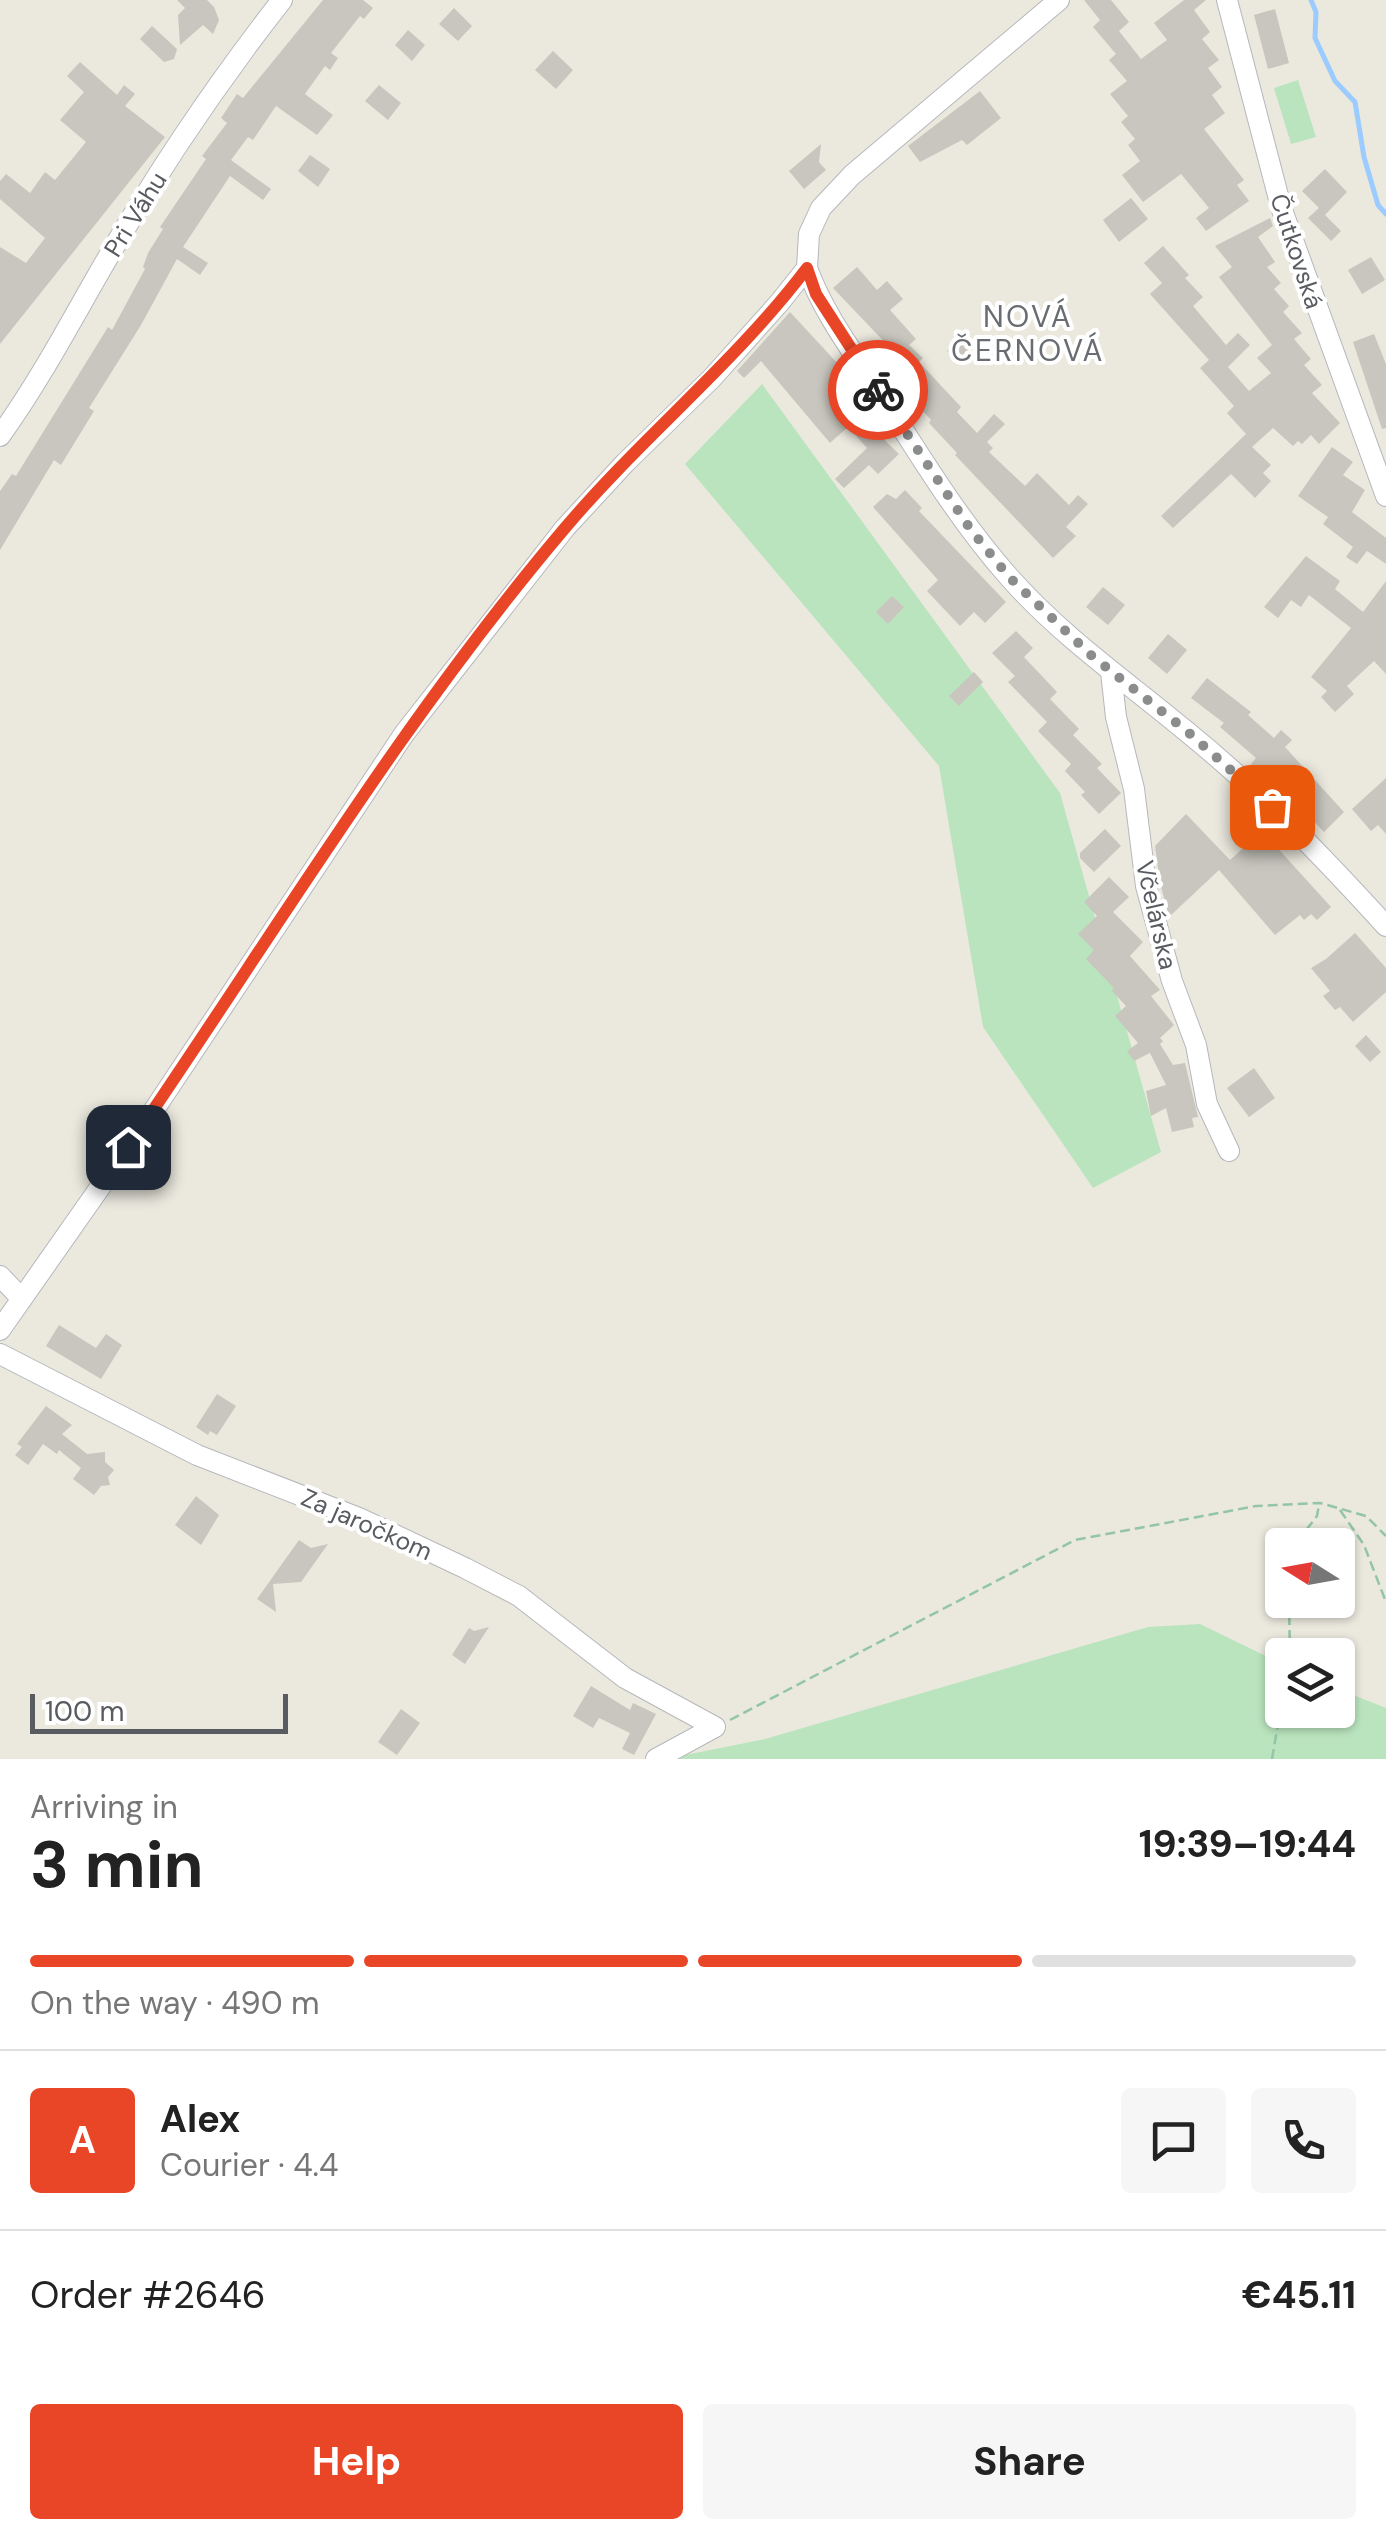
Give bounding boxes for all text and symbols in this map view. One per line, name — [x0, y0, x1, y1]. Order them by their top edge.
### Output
street label: Pri Váhu — [97, 166, 174, 263]
street label: Čutkovská — [1262, 189, 1331, 313]
district label: NOVÁ ČERNOVÁ — [951, 297, 1105, 370]
courier — [828, 340, 928, 440]
icon: bike — [851, 363, 906, 418]
pin — [1230, 765, 1315, 850]
icon: bag — [1245, 780, 1300, 835]
street label: Včelárska — [1128, 857, 1185, 973]
pin — [86, 1105, 171, 1190]
icon: home — [101, 1120, 156, 1175]
street label: Za jaročkom — [296, 1481, 438, 1568]
north arrow — [1265, 1528, 1355, 1618]
map controls — [1265, 1528, 1355, 1728]
button: layers — [1265, 1638, 1355, 1728]
scale bar — [30, 1689, 288, 1734]
text: 100 m — [45, 1693, 124, 1730]
text: Arriving in — [30, 1786, 178, 1828]
text: 19:39–19:44 — [1139, 1819, 1356, 1869]
text: 3 min — [30, 1823, 204, 1907]
text: On the way · 490 m — [30, 1982, 320, 2024]
button: chat — [1121, 2088, 1226, 2193]
button: phone — [1251, 2088, 1356, 2193]
text: Alex — [160, 2094, 240, 2144]
text: A — [69, 2115, 96, 2165]
text: Courier · 4.4 — [160, 2144, 338, 2186]
text: Order #2646 — [30, 2270, 266, 2320]
text: €45.11 — [1242, 2270, 1356, 2320]
button: Help — [30, 2404, 683, 2519]
button: Share — [703, 2404, 1356, 2519]

